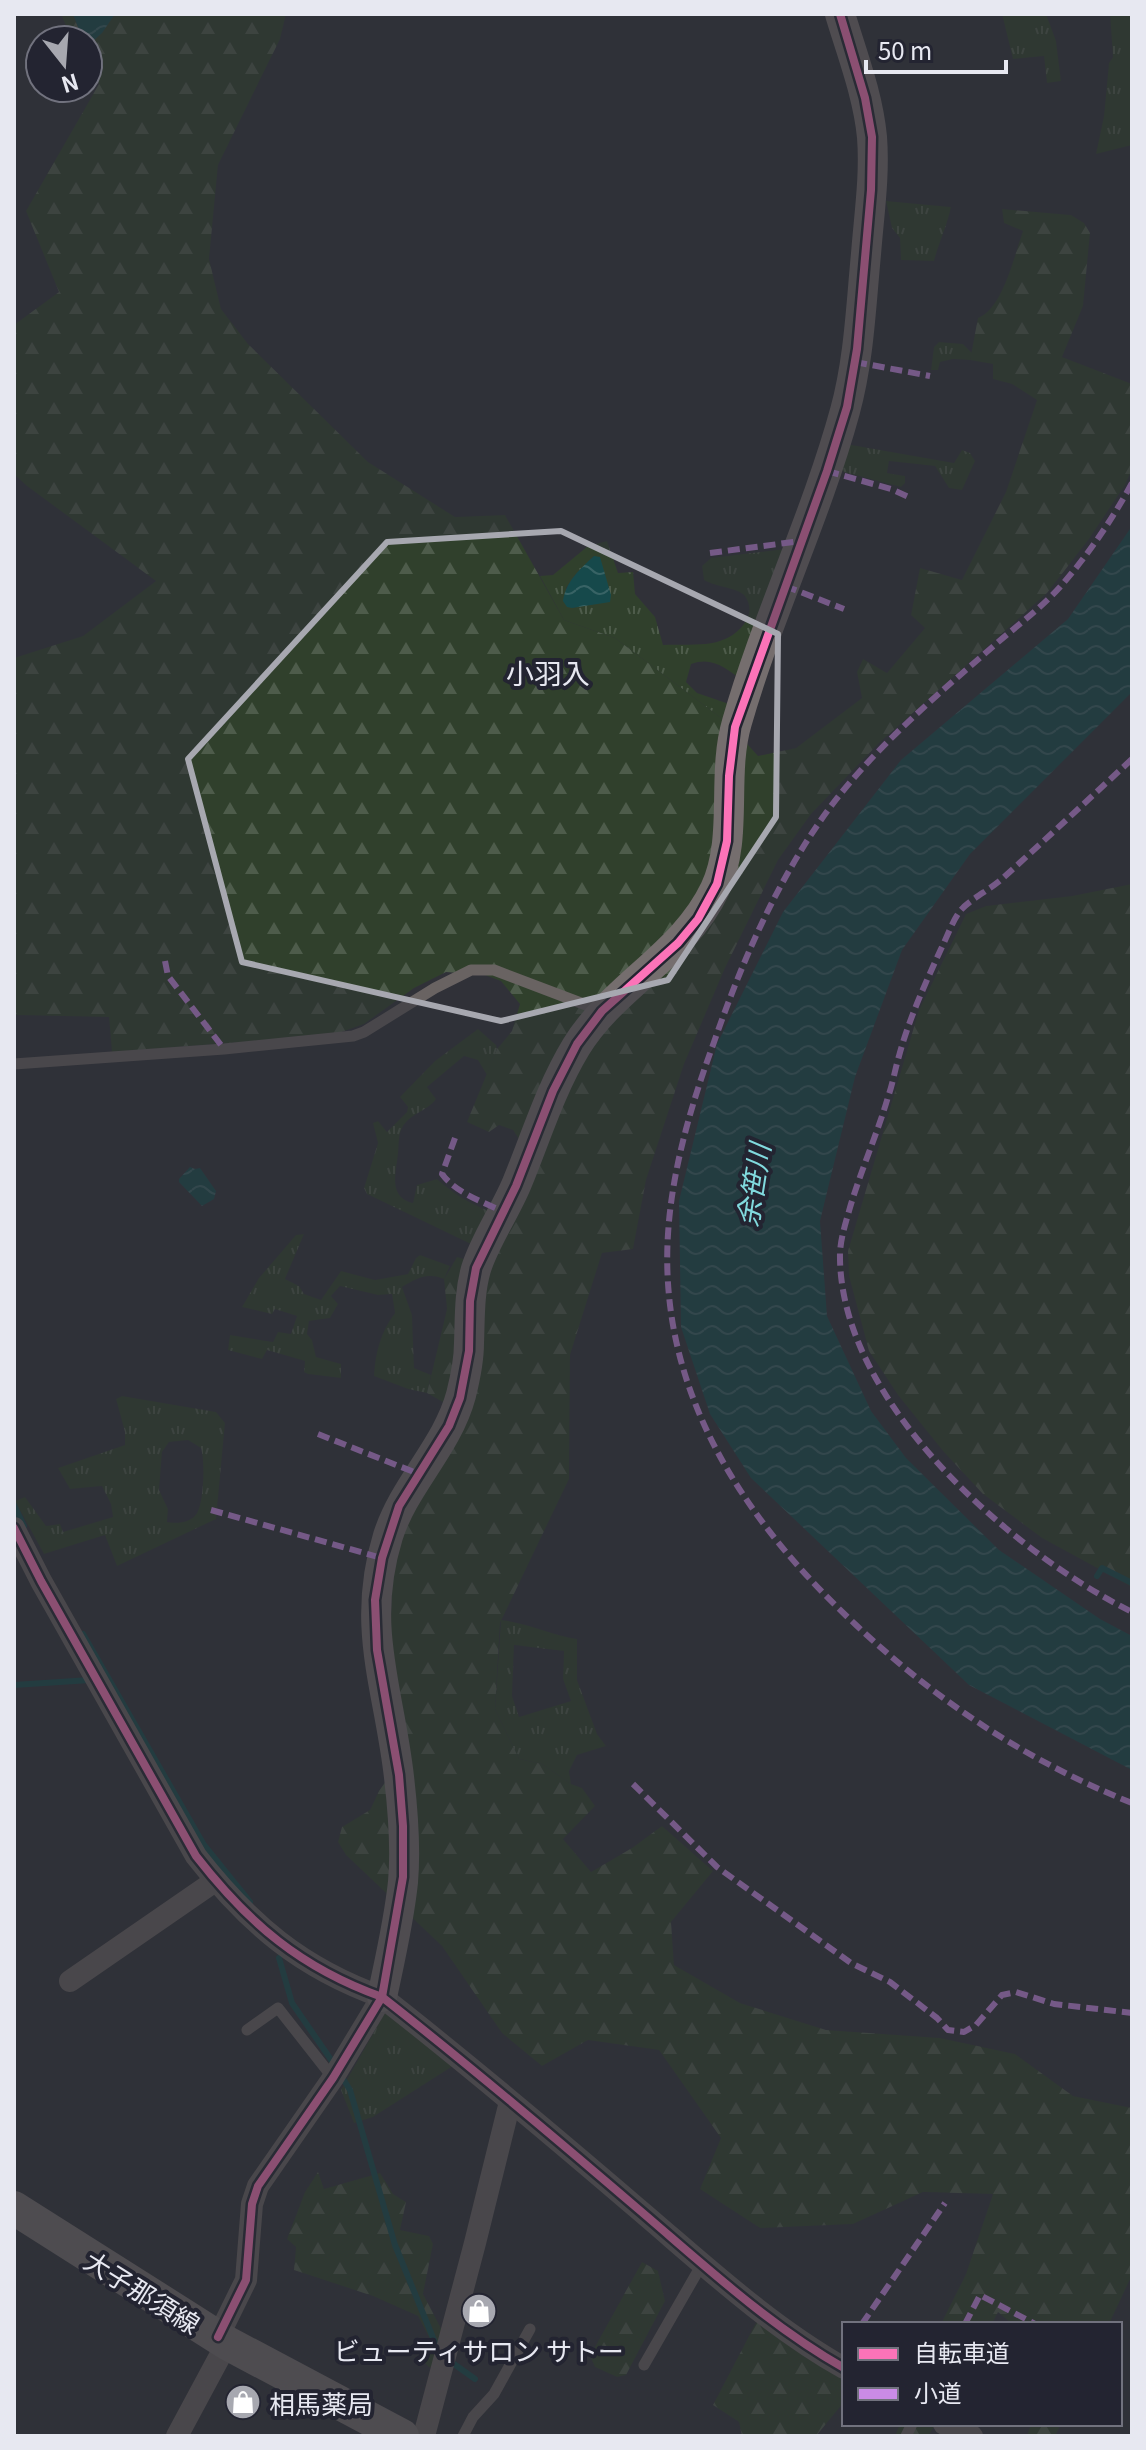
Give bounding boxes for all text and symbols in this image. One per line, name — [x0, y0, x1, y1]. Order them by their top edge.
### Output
north arrow — [24, 24, 104, 104]
scale bar — [866, 24, 1006, 74]
text: 50 m — [878, 32, 932, 67]
text: N — [58, 67, 83, 103]
district label: 小羽入 — [506, 652, 590, 692]
water label: 余笹川 — [726, 1137, 779, 1230]
street label: 大子那須線 — [78, 2241, 208, 2341]
shop icon: ビューティサロン サトー — [460, 2292, 498, 2330]
legend — [842, 2322, 1122, 2426]
place label: ビューティサロン サトー — [334, 2331, 624, 2368]
text: 自転車道 — [914, 2334, 1010, 2369]
text: 小道 — [914, 2374, 962, 2409]
shop icon: 相馬薬局 — [224, 2383, 262, 2421]
place label: 相馬薬局 — [269, 2384, 373, 2421]

